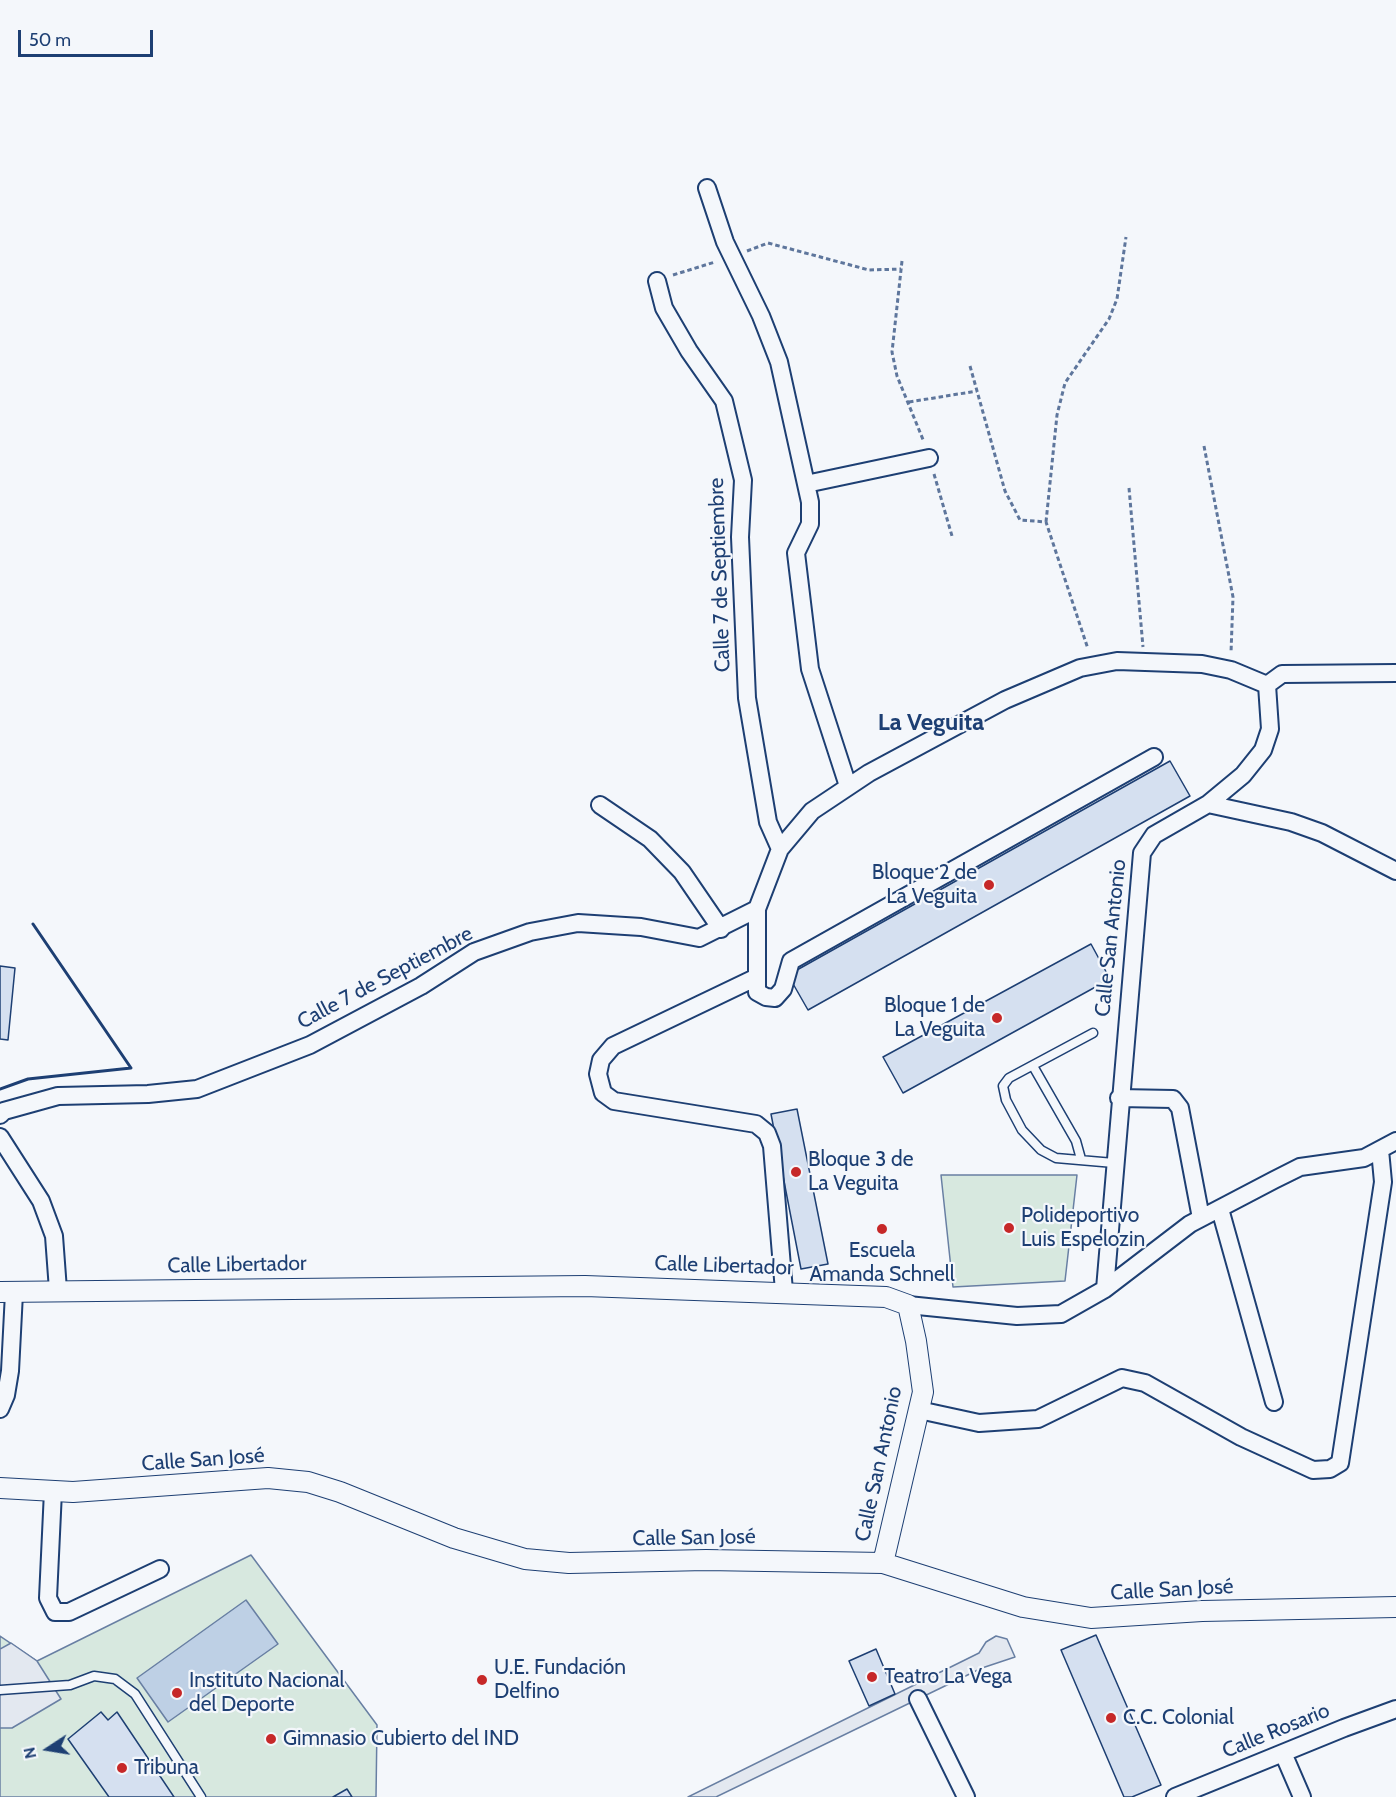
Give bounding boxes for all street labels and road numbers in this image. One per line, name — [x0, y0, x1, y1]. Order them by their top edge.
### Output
street label: Calle 7 de Septiembre — [704, 477, 736, 673]
street label: Calle San Antonio — [1090, 858, 1132, 1018]
street label: Calle 7 de Septiembre — [293, 921, 477, 1035]
street label: Calle Libertador — [167, 1251, 307, 1279]
street label: Calle Libertador — [654, 1251, 794, 1281]
street label: Calle San Antonio — [850, 1384, 908, 1544]
street label: Calle San José — [141, 1443, 265, 1477]
street label: Calle San José — [632, 1524, 756, 1552]
street label: Calle San José — [1110, 1574, 1234, 1606]
street label: Calle Rosario — [1219, 1698, 1333, 1764]

